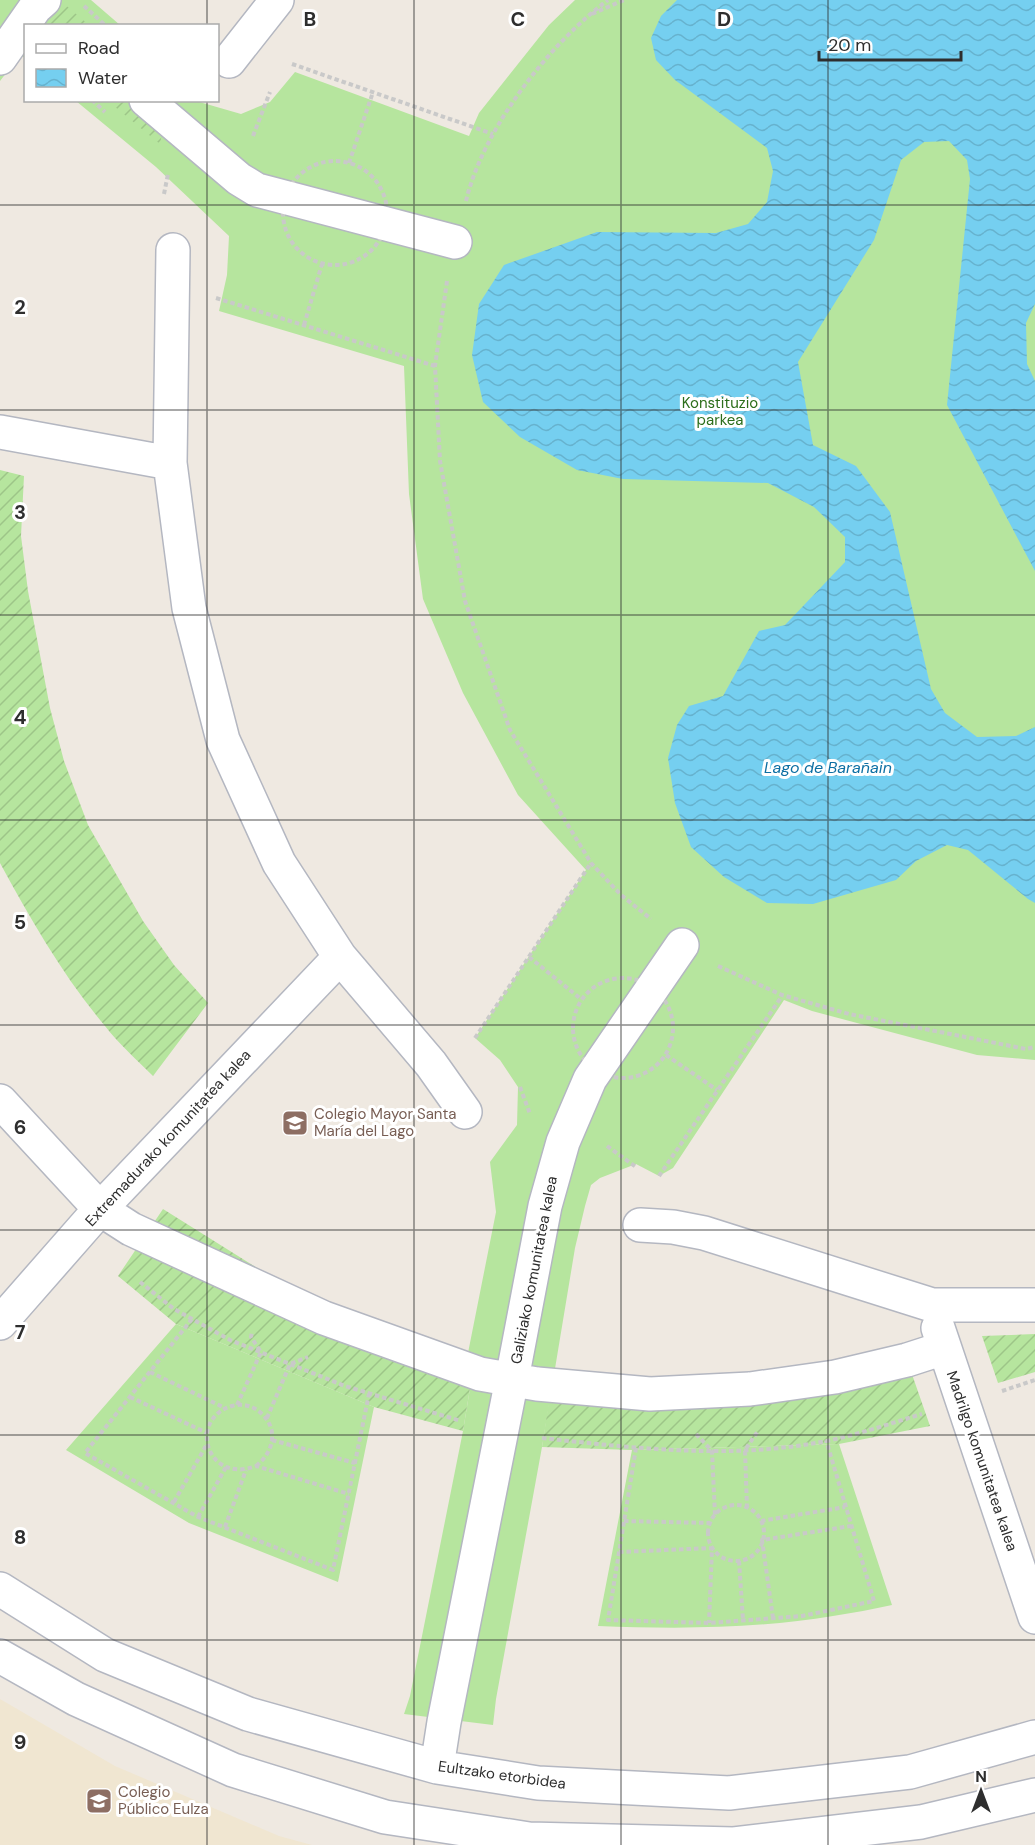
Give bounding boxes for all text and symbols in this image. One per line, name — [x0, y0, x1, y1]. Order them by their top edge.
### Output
text: B — [304, 6, 316, 32]
text: C — [511, 6, 525, 32]
text: D — [717, 6, 731, 32]
legend — [24, 24, 219, 102]
scale bar — [819, 24, 962, 62]
text: 20 m — [828, 33, 871, 57]
text: Road — [78, 36, 120, 60]
text: Water — [78, 66, 128, 90]
text: 2 — [14, 294, 26, 320]
park label: Konstituzio parkea — [682, 393, 758, 430]
text: 3 — [14, 499, 26, 525]
text: 4 — [14, 704, 27, 730]
water label: Lago de Barañain — [764, 757, 892, 778]
text: 5 — [14, 909, 26, 935]
street label: Extremadurako komunitatea kalea — [81, 1045, 255, 1231]
place label: Colegio Mayor Santa María del Lago — [314, 1104, 456, 1141]
school or university icon: Colegio Mayor Santa María del Lago — [280, 1108, 310, 1138]
text: 6 — [14, 1114, 26, 1140]
street label: Galiziako komunitatea kalea — [506, 1174, 562, 1366]
text: 7 — [15, 1319, 26, 1345]
street label: Madrilgo komunitatea kalea — [942, 1368, 1022, 1554]
text: 8 — [14, 1524, 26, 1550]
text: 9 — [14, 1729, 26, 1755]
street label: Eultzako etorbidea — [437, 1756, 567, 1794]
north arrow — [951, 1761, 1011, 1821]
text: N — [975, 1766, 987, 1787]
place label: Colegio Público Eulza — [118, 1782, 209, 1819]
school or university icon: Colegio Público Eulza — [84, 1786, 114, 1816]

